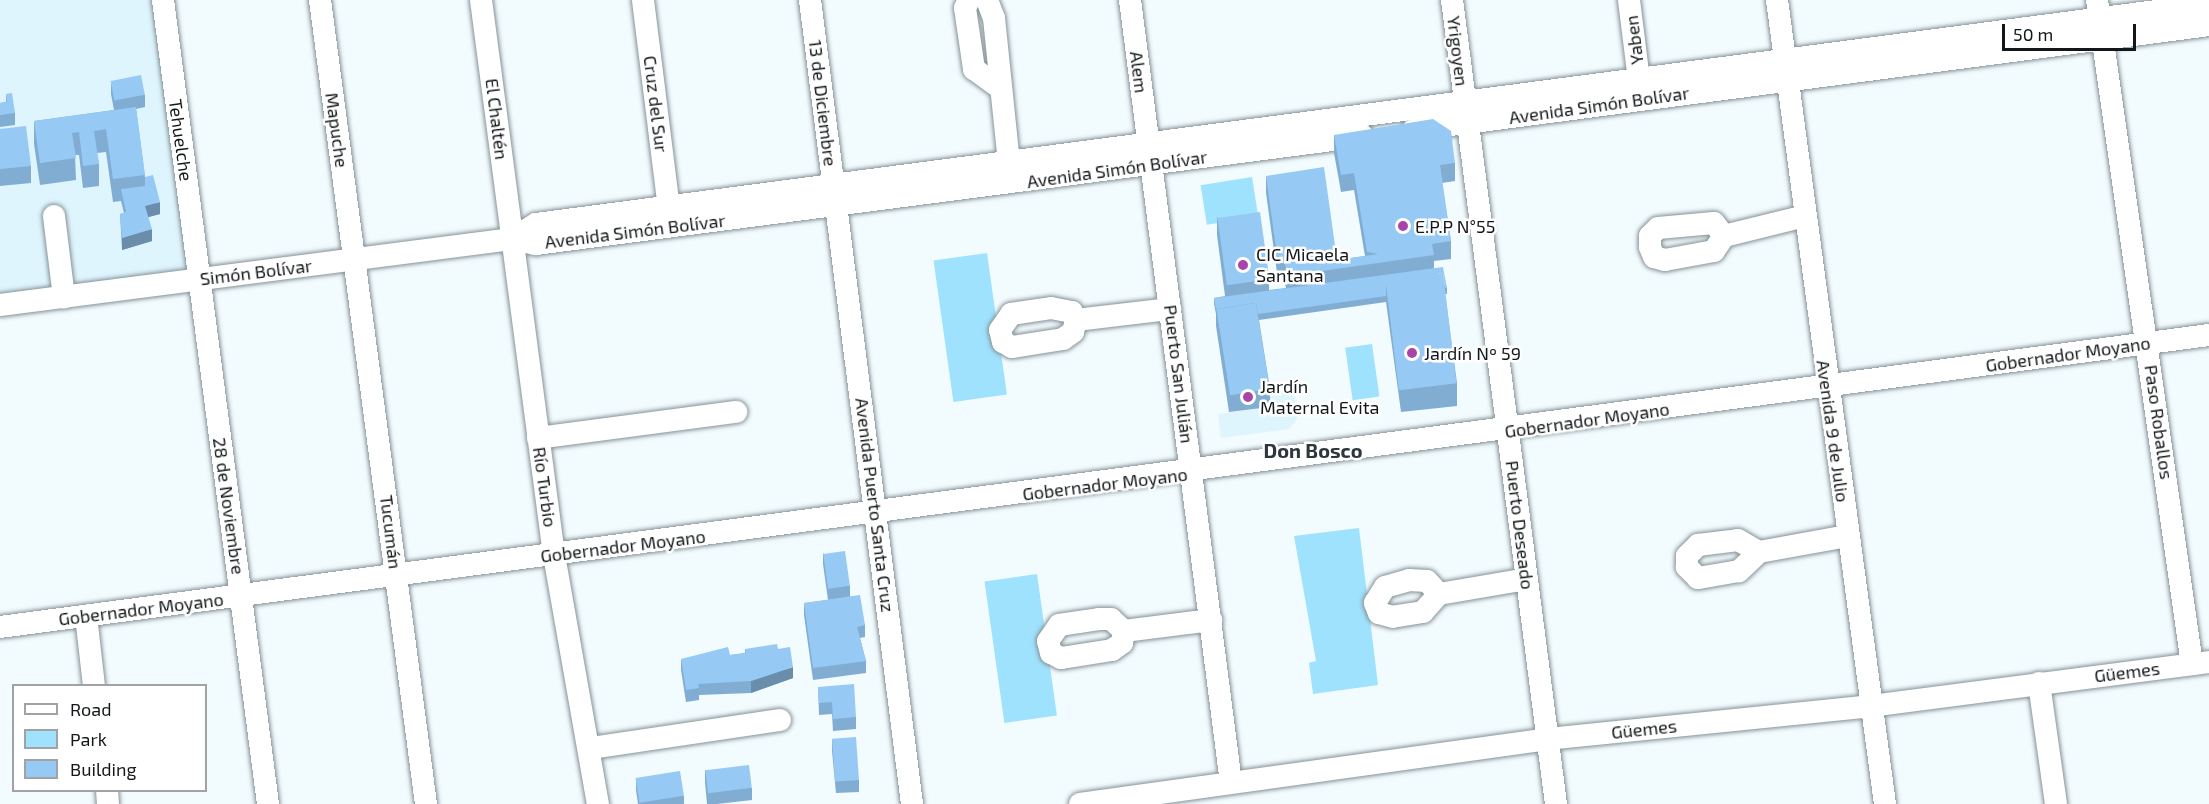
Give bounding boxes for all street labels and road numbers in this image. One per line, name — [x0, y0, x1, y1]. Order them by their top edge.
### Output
street label: Yaben — [1620, 14, 1648, 66]
street label: Yrigoyen — [1443, 15, 1473, 87]
street label: 13 de Diciembre — [805, 39, 841, 167]
street label: Alem — [1126, 50, 1152, 94]
street label: Cruz del Sur — [639, 54, 673, 154]
street label: El Chaltén — [481, 77, 513, 161]
street label: Avenida Simón Bolívar — [1507, 82, 1691, 128]
street label: Mapuche — [321, 91, 353, 169]
street label: Tehuelche — [165, 98, 197, 182]
street label: Avenida Simón Bolívar — [1025, 146, 1209, 192]
street label: Avenida Simón Bolívar — [543, 209, 727, 253]
street label: Simón Bolívar — [199, 254, 313, 290]
street label: Puerto San Julián — [1160, 303, 1198, 445]
street label: Gobernador Moyano — [1984, 332, 2152, 376]
street label: Avenida 9 de Julio — [1812, 358, 1854, 504]
street label: Paso Roballos — [2140, 363, 2178, 481]
street label: Avenida Puerto Santa Cruz — [851, 396, 899, 614]
street label: Gobernador Moyano — [1503, 398, 1671, 442]
street label: 28 de Noviembre — [209, 436, 249, 576]
street label: Río Turbio — [529, 445, 561, 529]
street label: Puerto Deseado — [1501, 459, 1539, 591]
street label: Gobernador Moyano — [1021, 463, 1189, 505]
street label: Tucumán — [376, 494, 406, 570]
street label: Gobernador Moyano — [539, 525, 707, 567]
street label: Gobernador Moyano — [57, 588, 225, 630]
street label: Güemes — [2093, 657, 2161, 687]
street label: Güemes — [1610, 715, 1678, 743]

